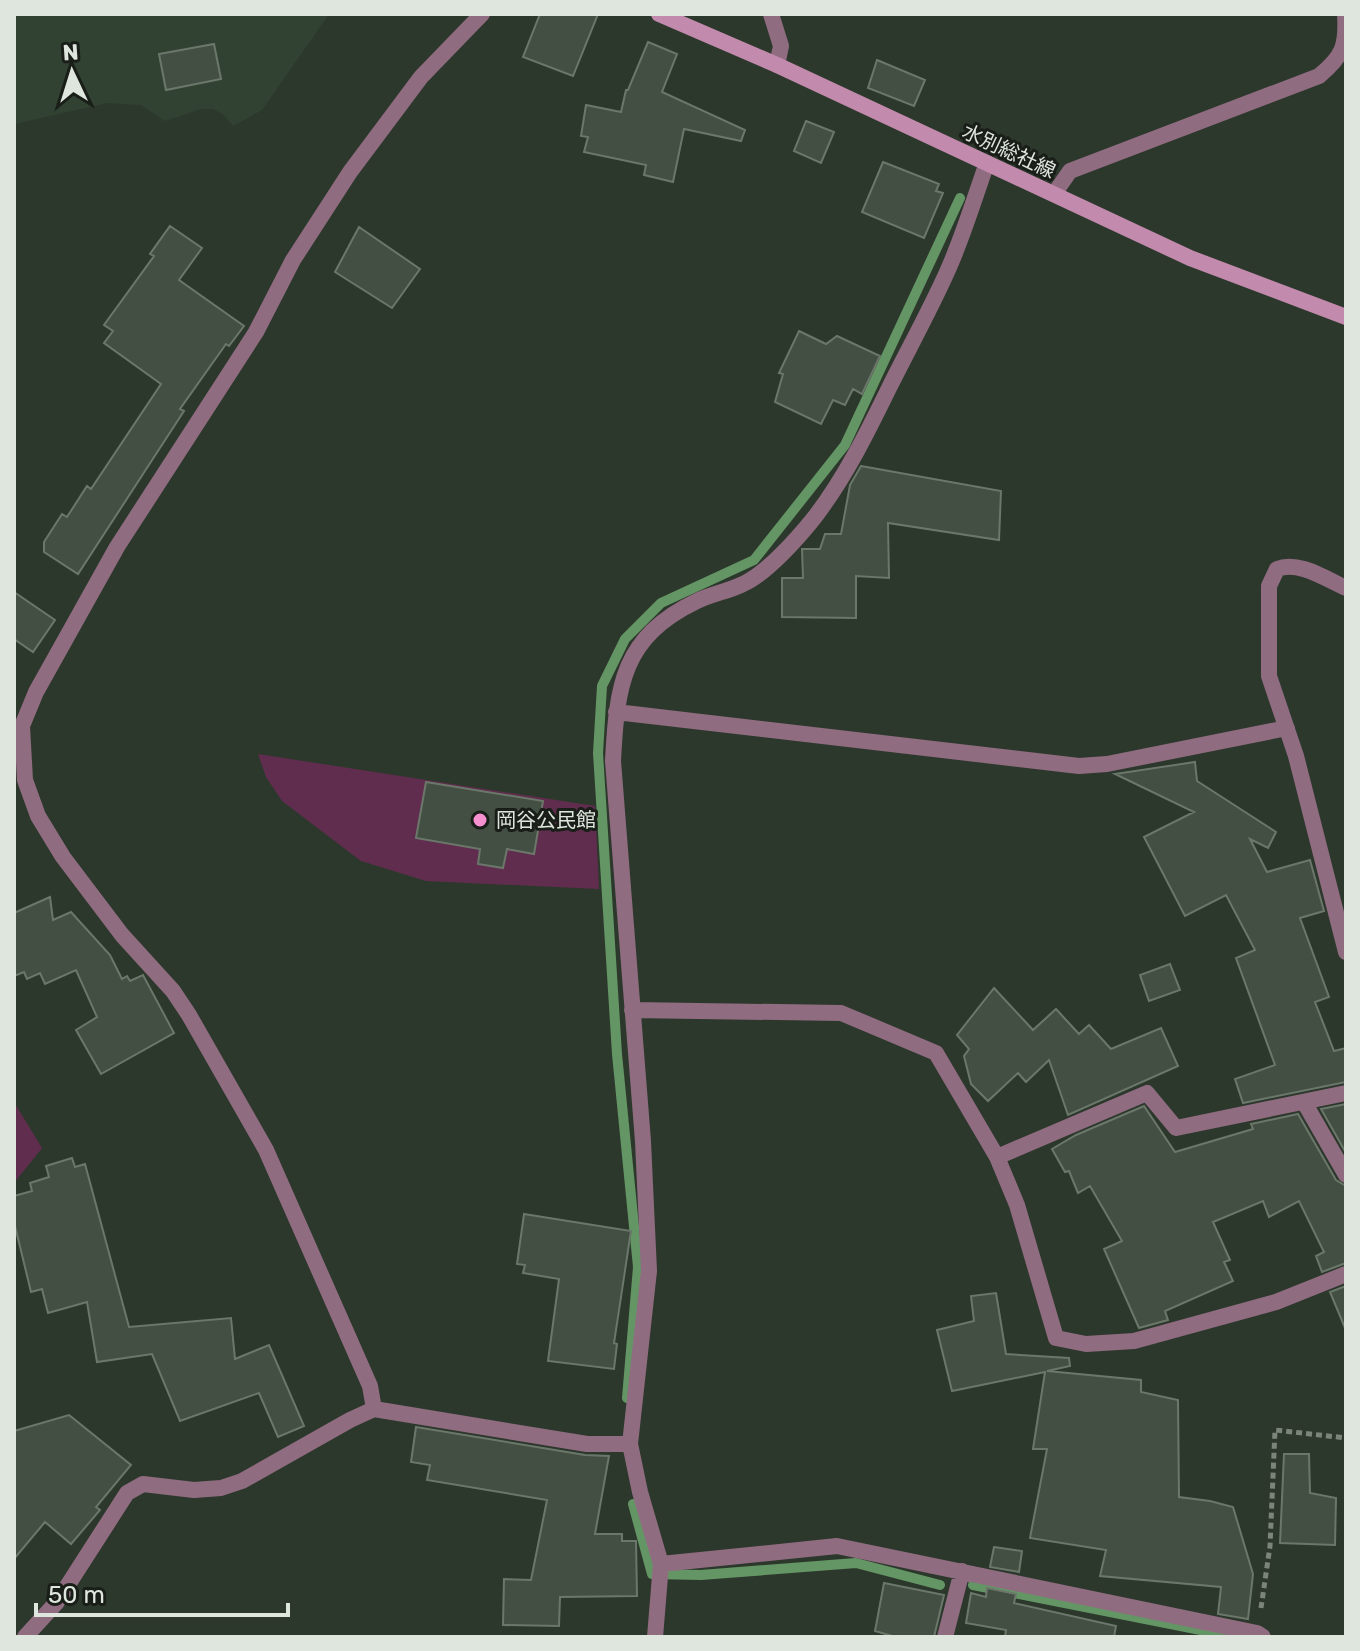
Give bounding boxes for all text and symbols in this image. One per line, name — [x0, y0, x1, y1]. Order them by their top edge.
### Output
north arrow — [32, 32, 112, 112]
text: N — [62, 39, 79, 67]
street label: 水別総社線 — [959, 119, 1059, 183]
place label: 岡谷公民館 — [496, 808, 596, 832]
marker: 岡谷公民館 — [471, 811, 489, 829]
scale bar — [36, 1567, 288, 1617]
text: 50 m — [48, 1581, 105, 1609]

